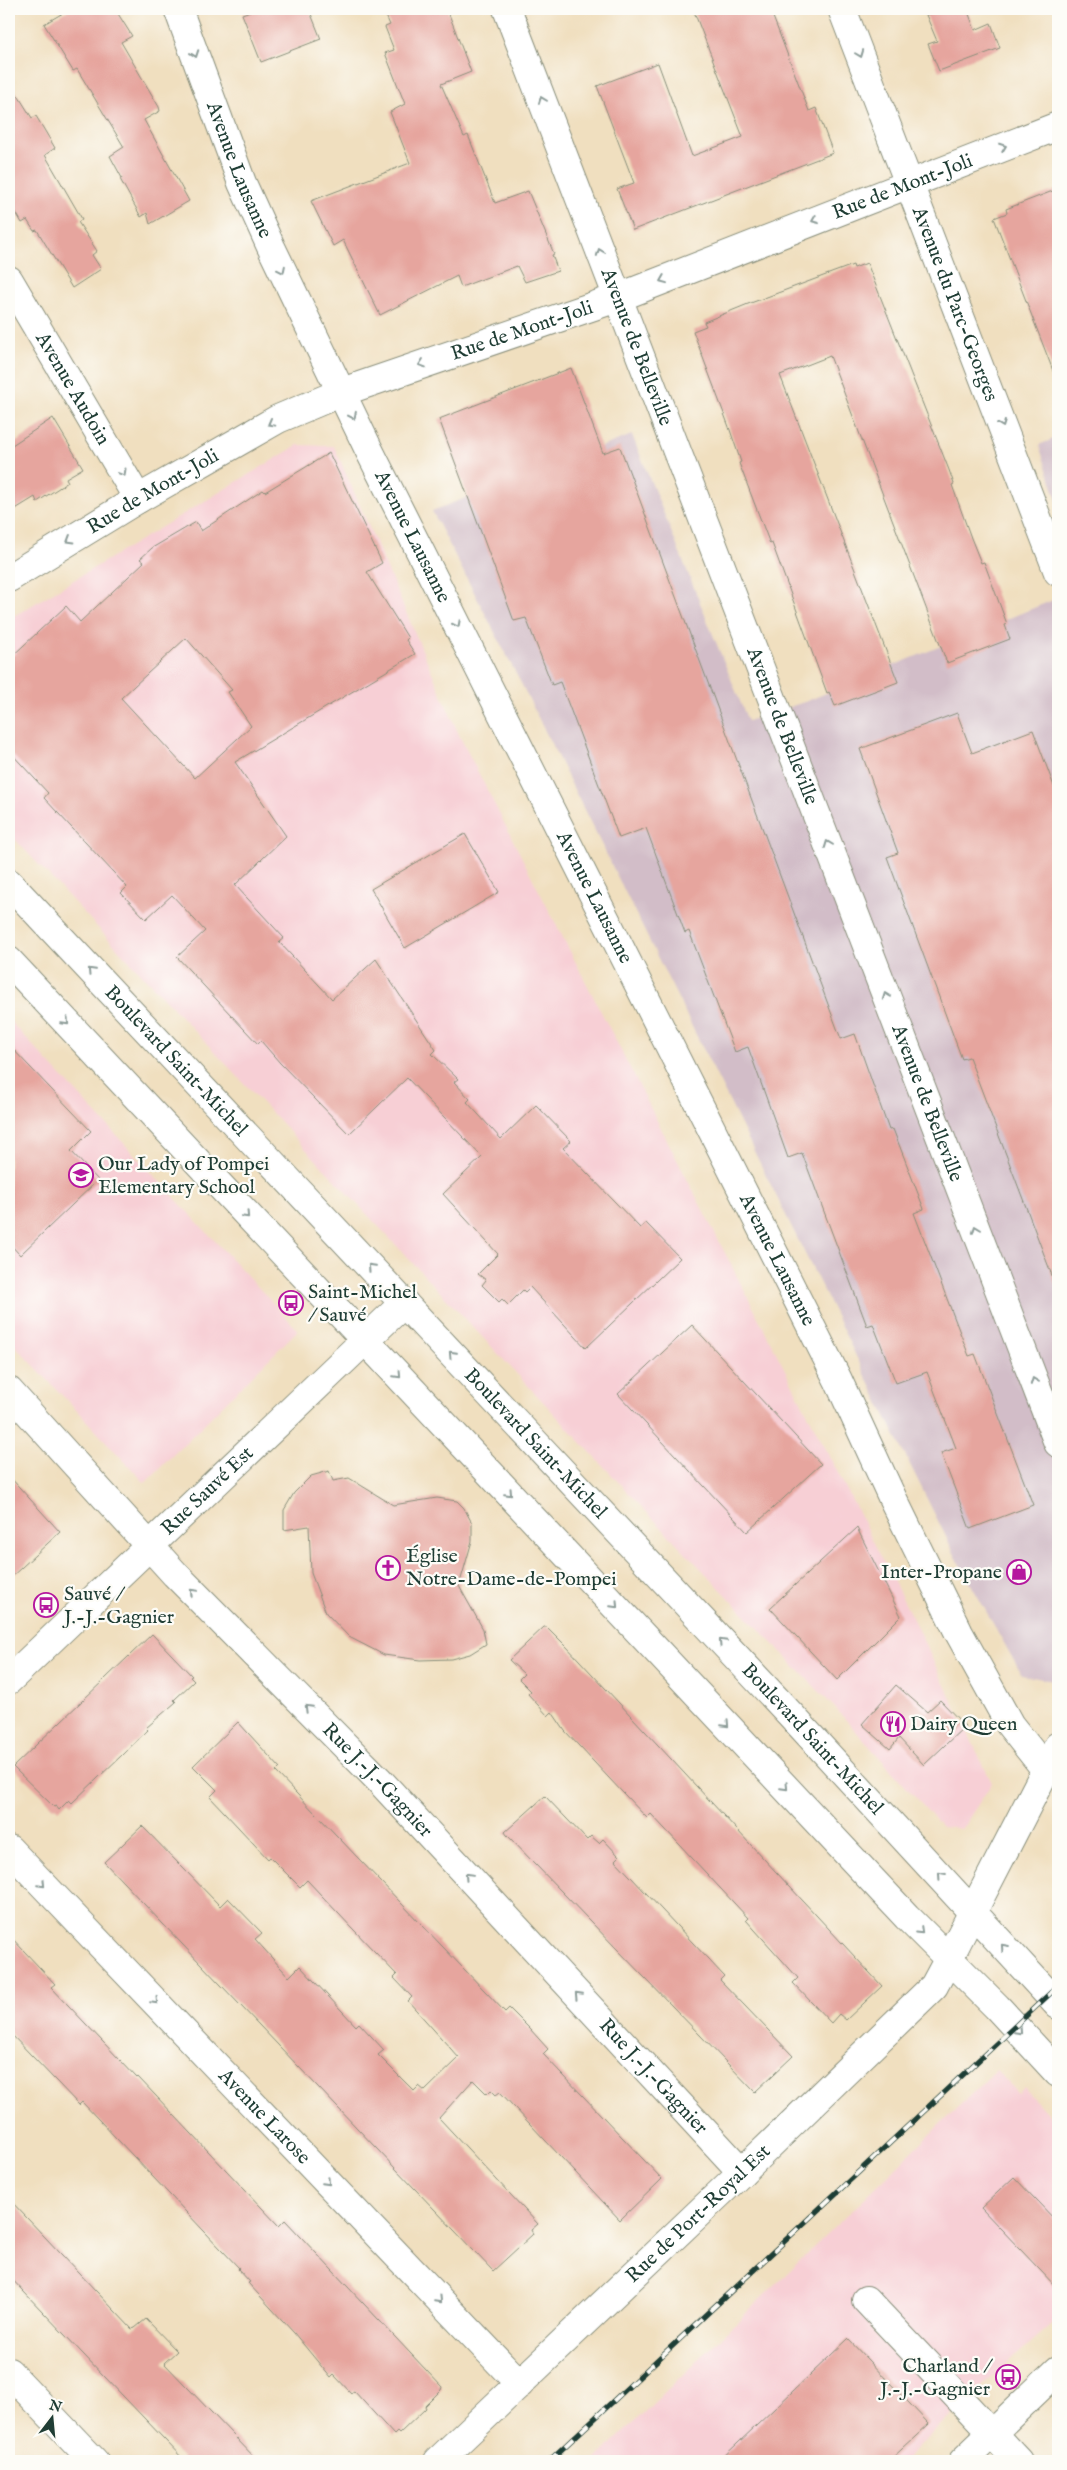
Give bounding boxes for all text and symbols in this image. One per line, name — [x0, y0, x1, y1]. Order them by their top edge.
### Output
one-way arrow — [854, 49, 864, 58]
one-way arrow — [189, 50, 199, 58]
street label: Avenue Lausanne — [200, 97, 278, 242]
one-way arrow — [538, 97, 548, 105]
one-way arrow — [999, 143, 1007, 153]
street label: Rue de Mont-Joli — [829, 148, 976, 225]
street label: Avenue du Parc-Georges — [906, 202, 1004, 405]
one-way arrow — [811, 214, 819, 224]
one-way arrow — [596, 248, 606, 257]
street label: Avenue de Belleville — [595, 264, 678, 429]
one-way arrow — [276, 265, 286, 274]
one-way arrow — [660, 274, 668, 284]
street label: Rue de Mont-Joli — [447, 295, 596, 366]
street label: Avenue Audoin — [29, 327, 116, 450]
one-way arrow — [418, 358, 427, 368]
one-way arrow — [347, 411, 358, 420]
one-way arrow — [267, 417, 276, 427]
one-way arrow — [995, 419, 1006, 428]
street label: Rue de Mont-Joli — [82, 443, 223, 540]
street label: Avenue Lausanne — [368, 465, 456, 607]
one-way arrow — [116, 467, 126, 476]
one-way arrow — [66, 534, 75, 544]
one-way arrow — [451, 619, 461, 628]
street label: Avenue de Belleville — [741, 643, 824, 808]
street label: Avenue Lausanne — [550, 826, 638, 968]
one-way arrow — [824, 840, 834, 849]
one-way arrow — [88, 967, 97, 976]
street label: Boulevard Saint-Michel — [99, 980, 253, 1142]
one-way arrow — [882, 992, 892, 1001]
one-way arrow — [60, 1016, 69, 1025]
street label: Avenue de Belleville — [885, 1020, 969, 1185]
place label: Our Lady of Pompei Elementary School — [98, 1152, 269, 1200]
school or university icon: Our Lady of Pompei Elementary School — [68, 1162, 94, 1188]
street label: Avenue Lausanne — [733, 1189, 821, 1330]
one-way arrow — [240, 1210, 249, 1219]
one-way arrow — [972, 1225, 982, 1234]
one-way arrow — [368, 1264, 377, 1273]
place label: Saint-Michel / Sauvé — [308, 1280, 417, 1328]
bus stop icon: Saint-Michel / Sauvé — [278, 1290, 304, 1316]
one-way arrow — [449, 1351, 458, 1360]
street label: Boulevard Saint-Michel — [459, 1363, 613, 1524]
one-way arrow — [392, 1369, 401, 1378]
one-way arrow — [1030, 1377, 1041, 1386]
street label: Rue Sauvé Est — [156, 1441, 259, 1541]
one-way arrow — [503, 1488, 512, 1497]
place label: Église Notre-Dame-de-Pompei — [406, 1544, 617, 1592]
church icon: Église Notre-Dame-de-Pompei — [375, 1555, 401, 1581]
shop icon: Inter-Propane — [1006, 1559, 1032, 1585]
place label: Inter-Propane — [881, 1560, 1002, 1585]
place label: Sauvé / J.-J.-Gagnier — [62, 1582, 175, 1630]
one-way arrow — [190, 1589, 199, 1598]
bus stop icon: Sauvé / J.-J.-Gagnier — [33, 1592, 59, 1618]
one-way arrow — [609, 1600, 618, 1609]
one-way arrow — [719, 1638, 728, 1647]
street label: Boulevard Saint-Michel — [736, 1658, 889, 1820]
one-way arrow — [305, 1704, 314, 1713]
restaurant icon: Dairy Queen — [880, 1711, 906, 1737]
place label: Dairy Queen — [910, 1712, 1018, 1737]
street label: Rue J.-J.-Gagnier — [317, 1717, 439, 1843]
one-way arrow — [720, 1718, 729, 1727]
one-way arrow — [779, 1781, 788, 1790]
one-way arrow — [465, 1872, 474, 1881]
one-way arrow — [938, 1872, 947, 1881]
one-way arrow — [37, 1878, 46, 1887]
one-way arrow — [915, 1925, 924, 1934]
one-way arrow — [1001, 1943, 1010, 1952]
one-way arrow — [575, 1992, 584, 2001]
one-way arrow — [149, 1995, 158, 2004]
street label: Rue J.-J.-Gagnier — [594, 2013, 714, 2140]
one-way arrow — [1013, 2025, 1022, 2034]
street label: Avenue Larose — [212, 2063, 316, 2170]
street label: Rue de Port-Royal Est — [621, 2139, 776, 2288]
one-way arrow — [321, 2176, 330, 2185]
one-way arrow — [433, 2294, 442, 2303]
place label: Charland / J.-J.-Gagnier — [878, 2354, 993, 2402]
bus stop icon: Charland / J.-J.-Gagnier — [995, 2364, 1021, 2390]
north arrow — [28, 2392, 78, 2442]
text: N — [46, 2396, 64, 2417]

